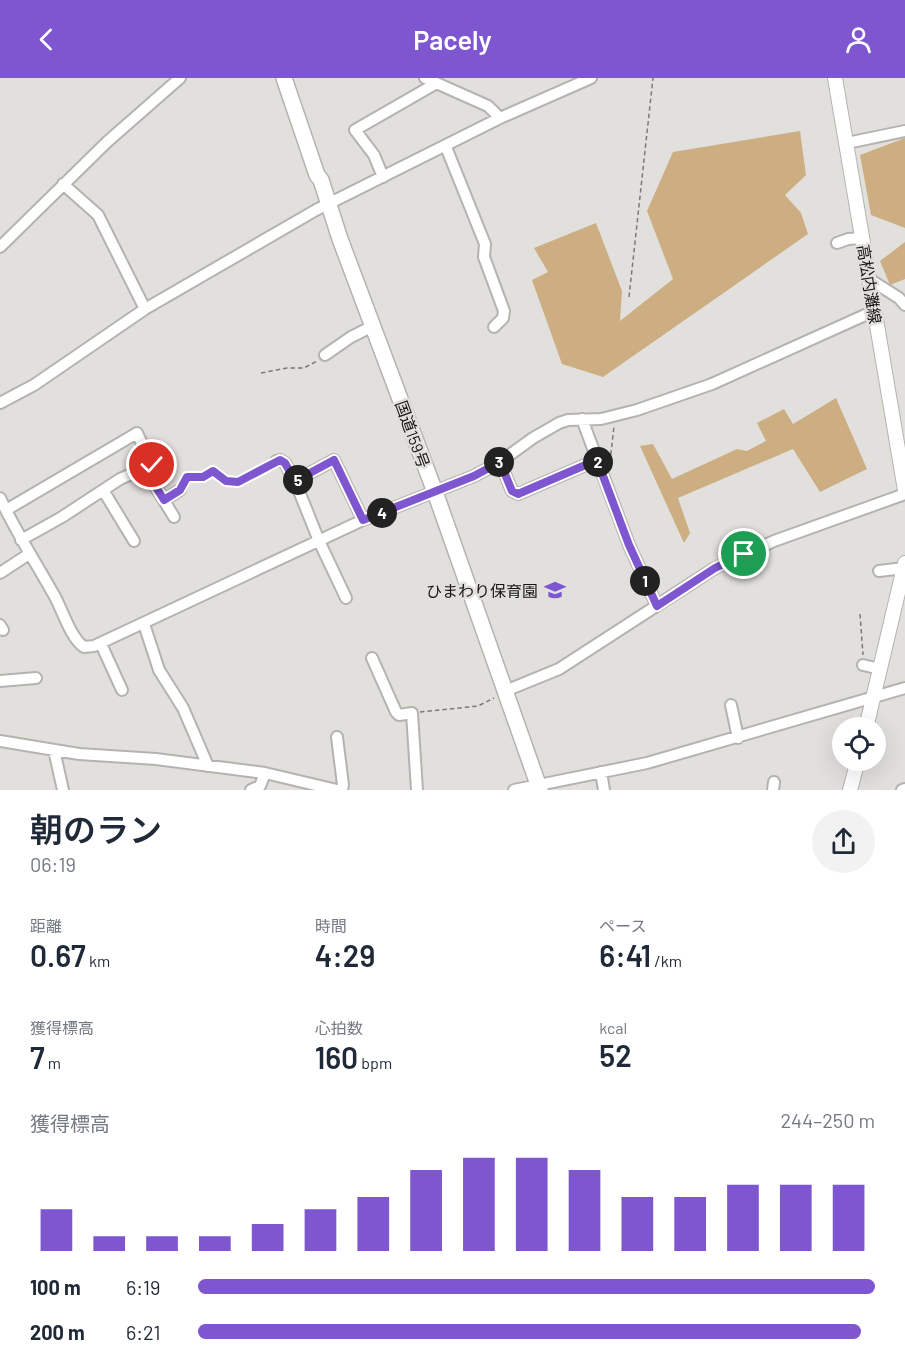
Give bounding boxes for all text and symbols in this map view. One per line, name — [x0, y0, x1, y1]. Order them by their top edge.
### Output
icon: back — [30, 23, 63, 56]
text: Pacely — [413, 23, 492, 55]
icon: person — [842, 23, 875, 56]
street label: 高松内灘線 — [854, 243, 886, 325]
street label: 国道159号 — [392, 398, 434, 470]
pin — [126, 439, 177, 490]
pin: 3 — [484, 447, 514, 477]
pin: 2 — [583, 447, 613, 477]
icon: check — [135, 448, 168, 481]
text: 3 — [495, 452, 503, 471]
text: 2 — [594, 452, 602, 471]
pin: 5 — [283, 465, 313, 495]
text: 5 — [294, 470, 302, 489]
pin: 4 — [367, 498, 397, 528]
text: 4 — [377, 503, 387, 522]
pin — [718, 528, 769, 579]
icon: arrive — [727, 537, 760, 570]
pin: 1 — [630, 566, 660, 596]
text: 1 — [642, 571, 648, 590]
school or university icon: ひまわり保育園 — [543, 578, 567, 602]
place label: ひまわり保育園 — [426, 581, 538, 600]
map controls — [832, 717, 886, 771]
button: locate — [832, 717, 886, 771]
text: 朝のラン — [30, 809, 162, 849]
button: share — [812, 810, 875, 873]
text: 06:19 — [30, 852, 76, 876]
text: 距離 — [30, 916, 62, 935]
text: 時間 — [315, 916, 347, 935]
text: ペース — [599, 916, 647, 935]
text: 0.67 — [30, 937, 86, 973]
text: 4:29 — [315, 937, 375, 973]
text: 6:41 — [599, 937, 651, 973]
text: km — [86, 951, 110, 970]
text: /km — [651, 951, 682, 970]
text: 獲得標高 — [30, 1018, 94, 1037]
text: 心拍数 — [315, 1018, 363, 1037]
text: kcal — [599, 1018, 627, 1037]
text: 52 — [599, 1037, 632, 1073]
text: 7 — [30, 1039, 45, 1075]
text: 160 — [315, 1039, 358, 1075]
text: m — [45, 1053, 61, 1072]
text: bpm — [358, 1053, 392, 1072]
text: 244–250 m — [780, 1108, 875, 1132]
text: 獲得標高 — [30, 1111, 110, 1135]
text: 100 m — [30, 1275, 81, 1299]
text: 6:19 — [126, 1275, 161, 1299]
text: 200 m — [30, 1320, 85, 1344]
text: 6:21 — [126, 1320, 161, 1344]

